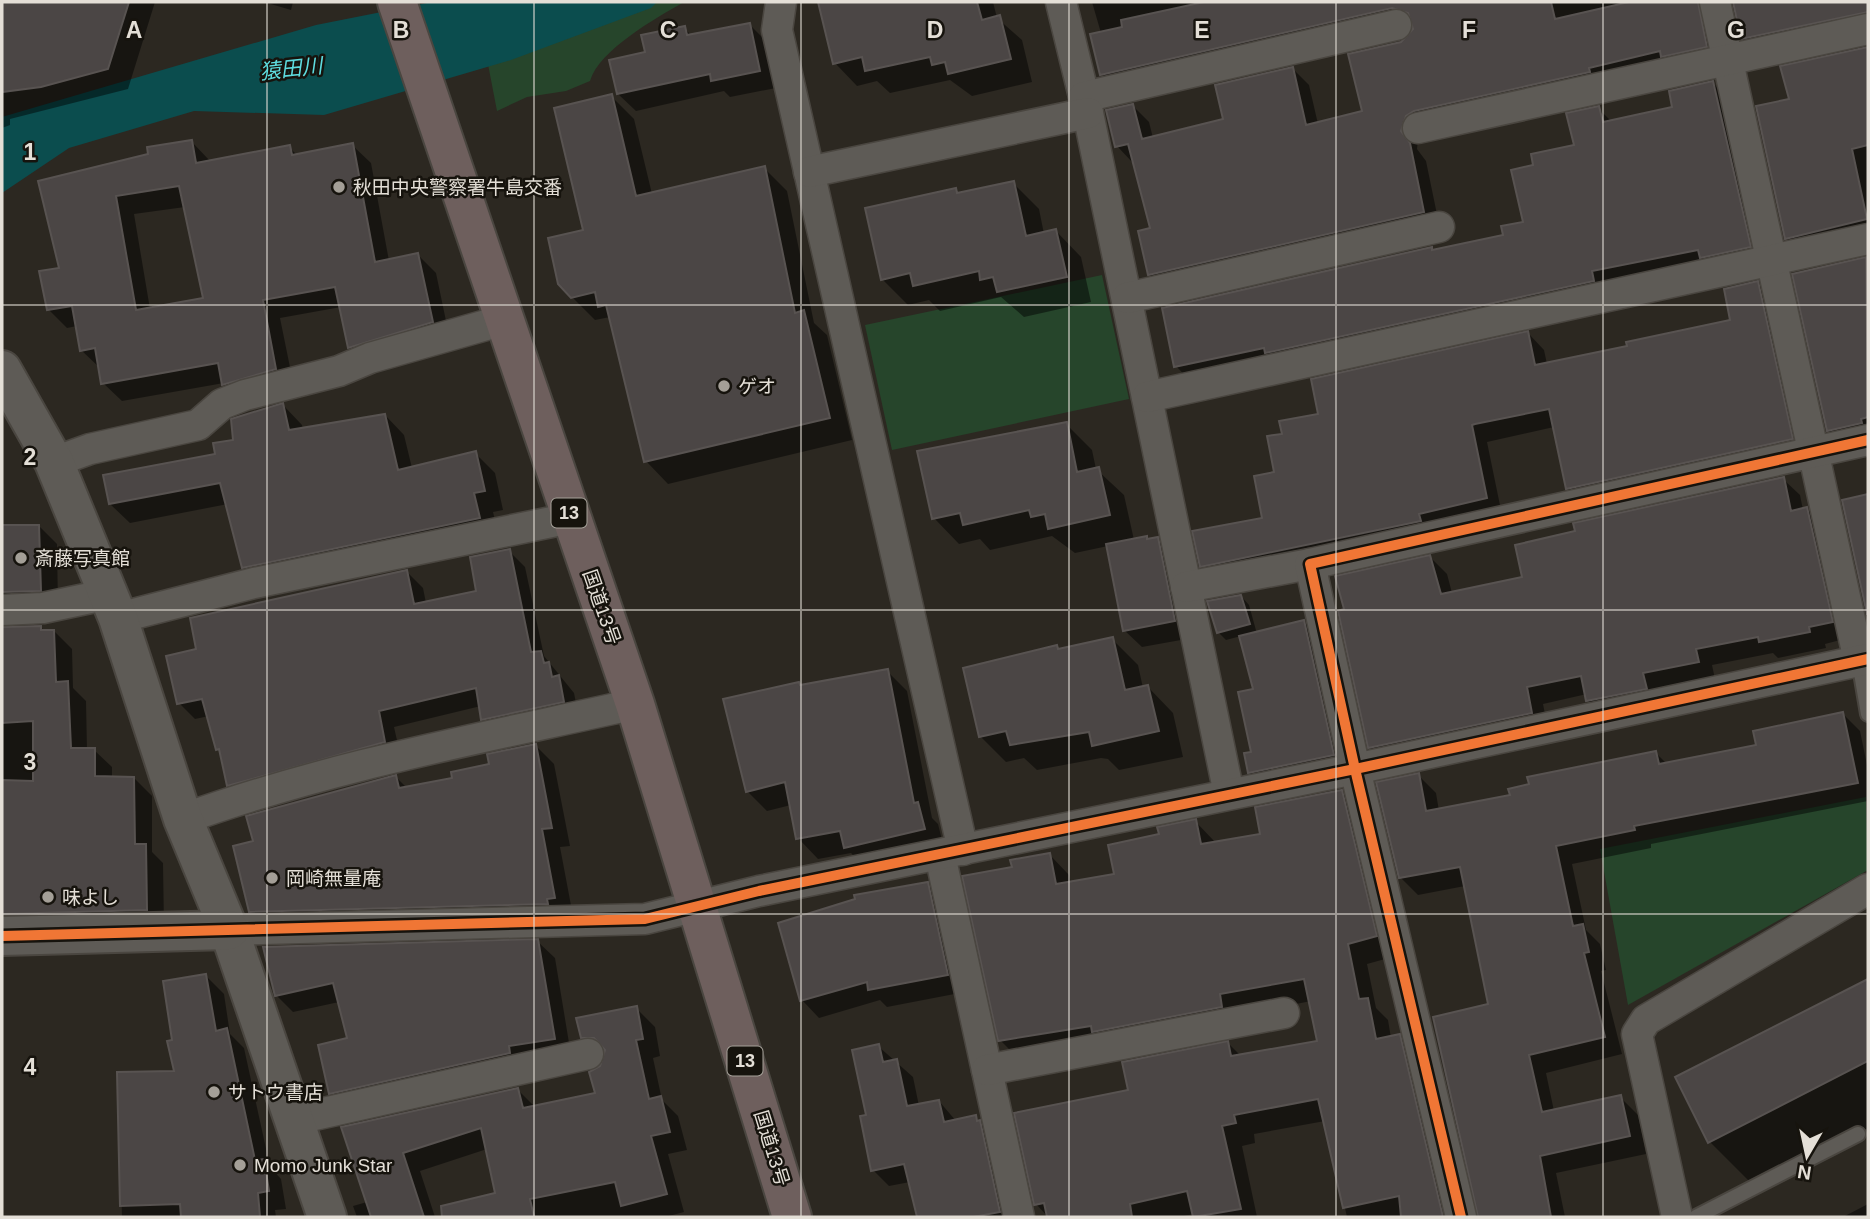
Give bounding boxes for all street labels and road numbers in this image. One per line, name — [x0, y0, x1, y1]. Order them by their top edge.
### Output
road number: 13 — [552, 499, 586, 528]
street label: 国道13号 — [579, 567, 624, 648]
road number: 13 — [728, 1046, 762, 1076]
street label: 国道13号 — [750, 1108, 793, 1189]

